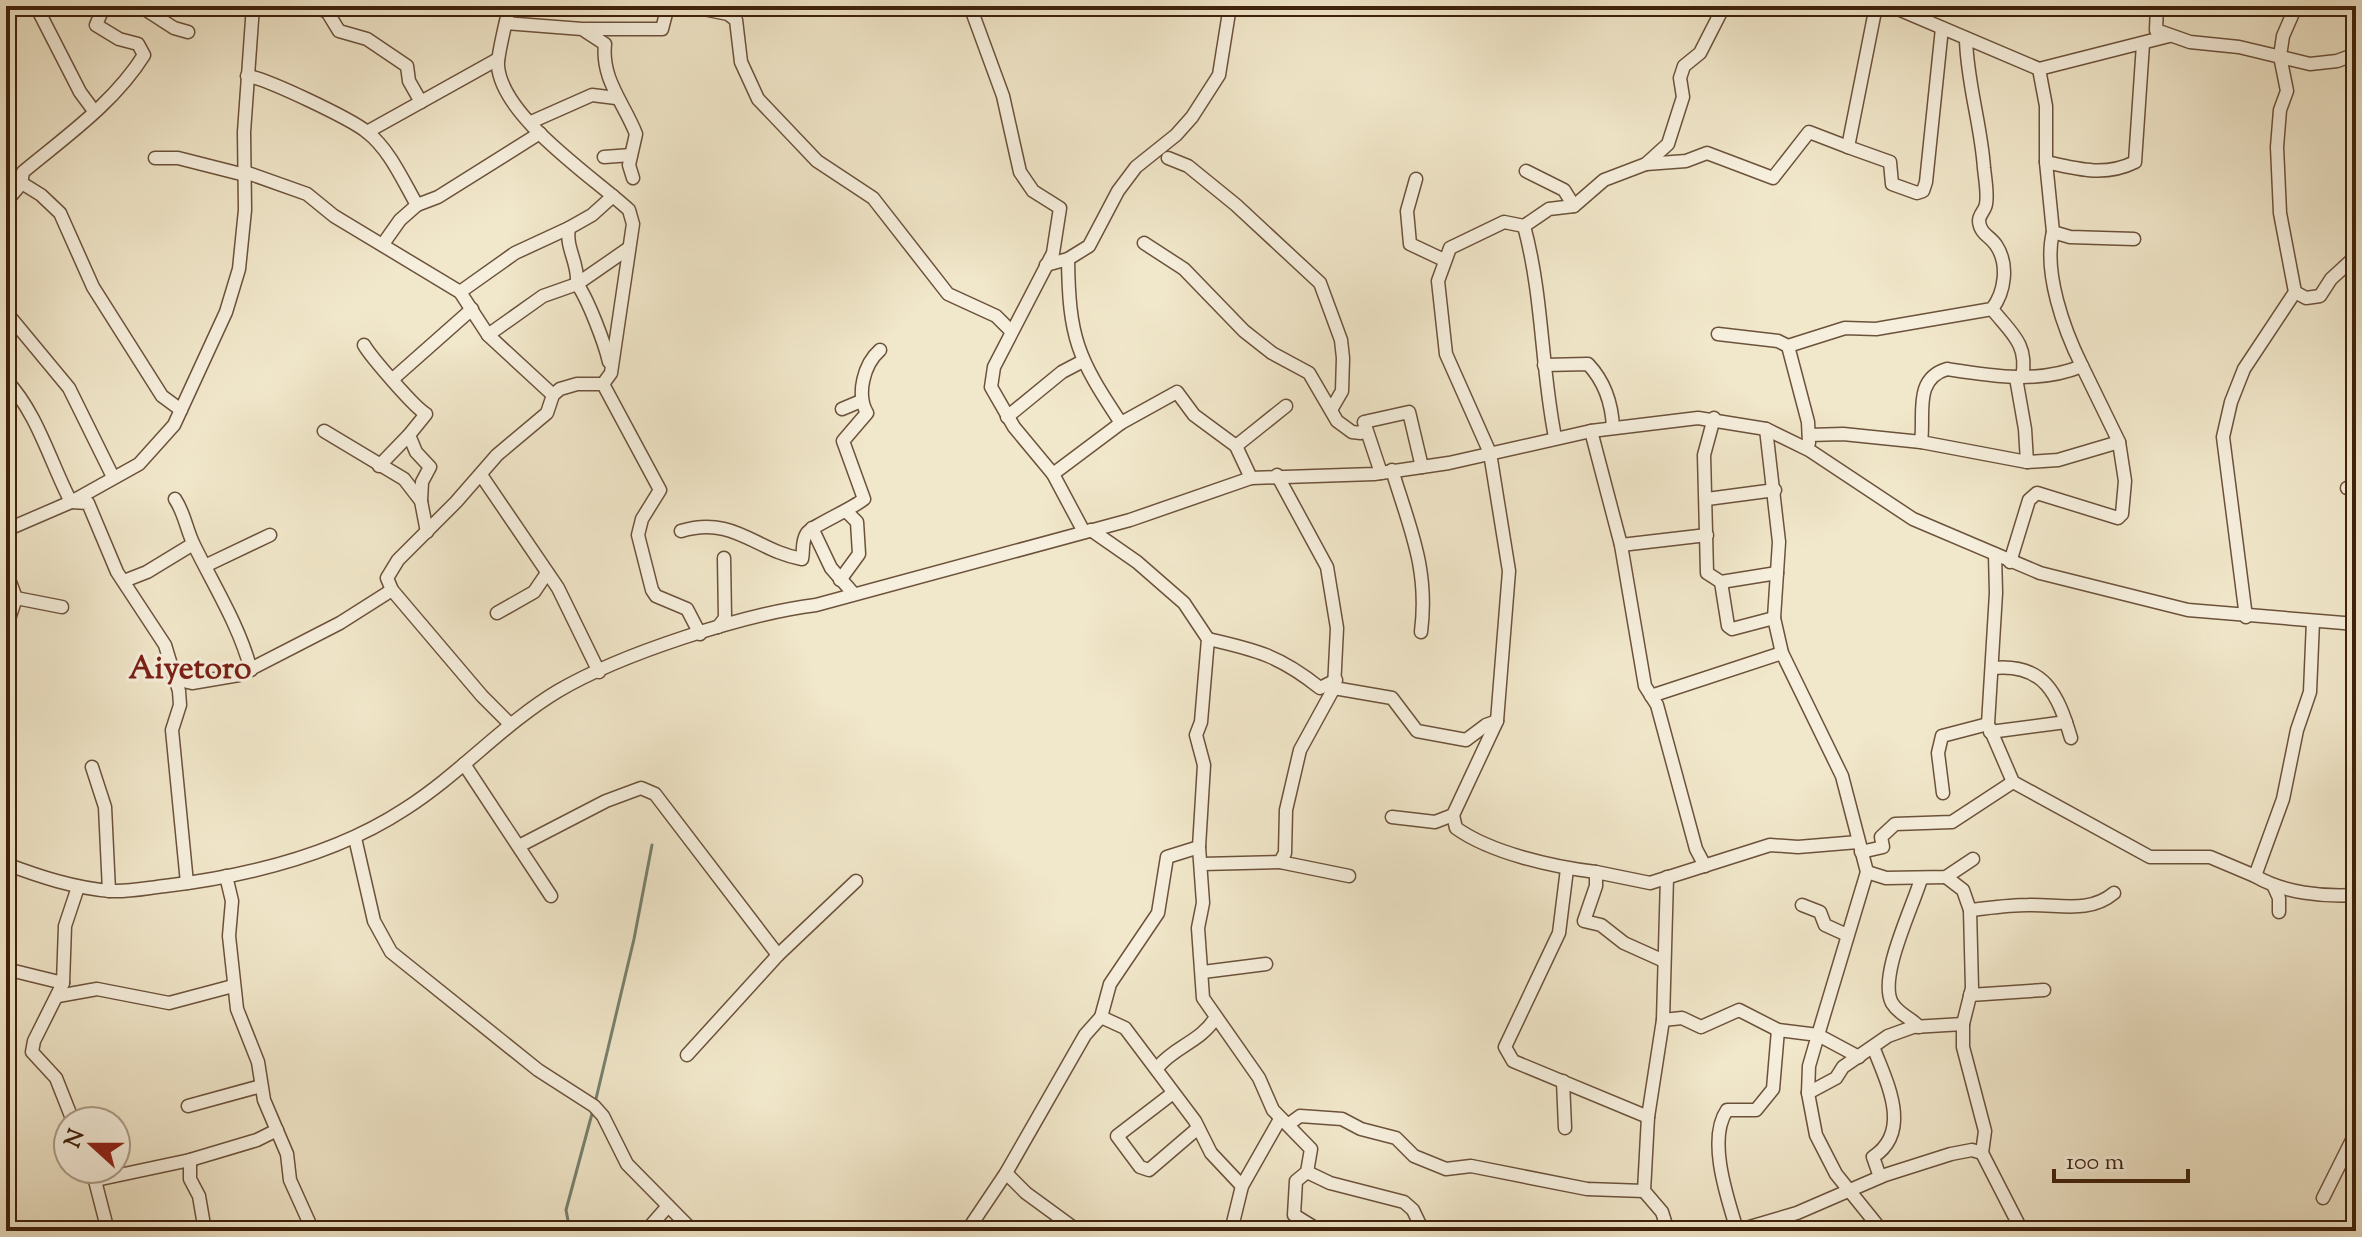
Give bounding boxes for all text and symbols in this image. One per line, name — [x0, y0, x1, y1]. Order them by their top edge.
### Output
district label: Aiyetoro — [129, 647, 251, 693]
north arrow — [52, 1105, 132, 1185]
text: N — [58, 1125, 94, 1153]
scale bar — [2054, 1133, 2188, 1183]
text: 100 m — [2066, 1146, 2124, 1180]

